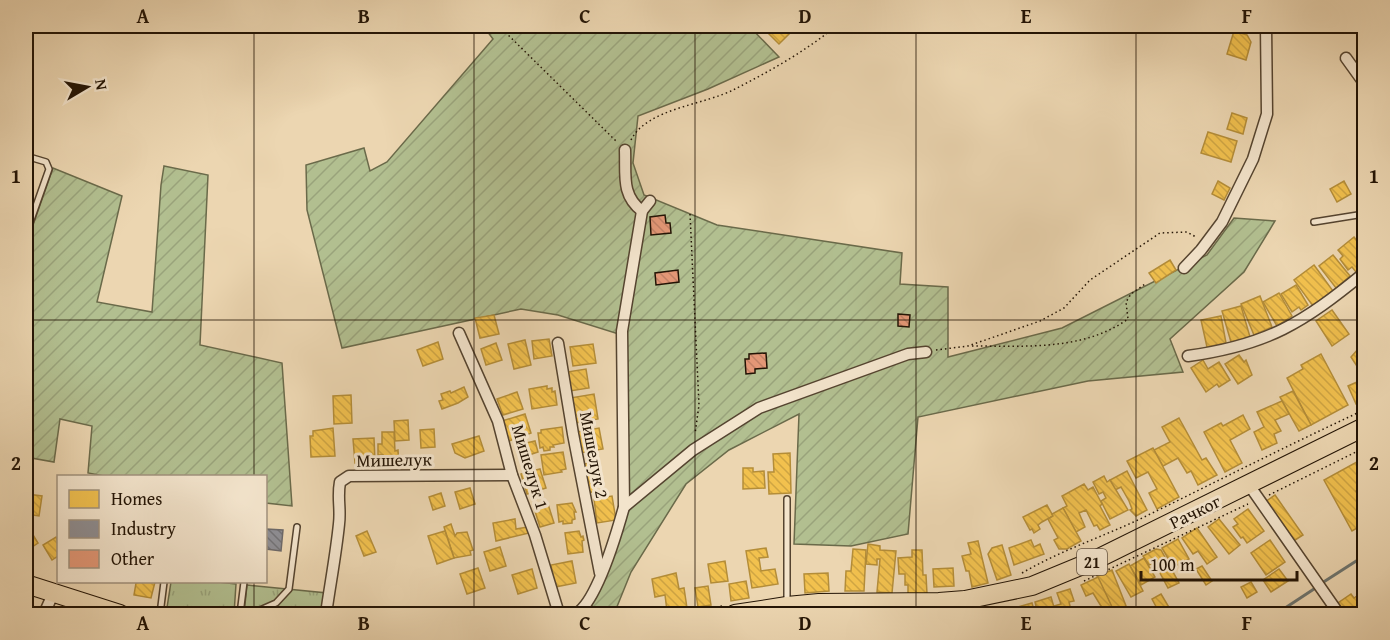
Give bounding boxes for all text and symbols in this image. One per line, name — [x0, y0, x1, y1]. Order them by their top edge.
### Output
text: A — [137, 1, 150, 30]
text: B — [358, 1, 370, 30]
text: C — [579, 1, 591, 30]
text: D — [798, 1, 812, 30]
text: E — [1021, 1, 1032, 30]
text: F — [1242, 1, 1252, 30]
north arrow — [57, 57, 117, 117]
text: N — [89, 77, 115, 92]
text: 1 — [11, 161, 21, 190]
text: 1 — [1369, 161, 1379, 190]
street label: Мишелук 2 — [573, 409, 616, 501]
street label: Мишелук 1 — [505, 421, 556, 513]
street label: Мишелук — [356, 445, 432, 474]
text: 2 — [11, 448, 21, 477]
text: 2 — [1369, 448, 1379, 477]
legend — [57, 475, 267, 583]
text: Homes — [111, 485, 162, 512]
street label: Рачког — [1165, 487, 1225, 536]
text: Industry — [111, 515, 176, 542]
scale bar — [1141, 544, 1297, 582]
text: Other — [111, 545, 155, 572]
road number: 21 — [1077, 549, 1107, 575]
text: 100 m — [1150, 551, 1195, 578]
text: A — [137, 608, 150, 637]
text: B — [358, 608, 370, 637]
text: C — [579, 608, 591, 637]
text: D — [798, 608, 812, 637]
text: E — [1021, 608, 1032, 637]
text: F — [1242, 608, 1252, 637]

